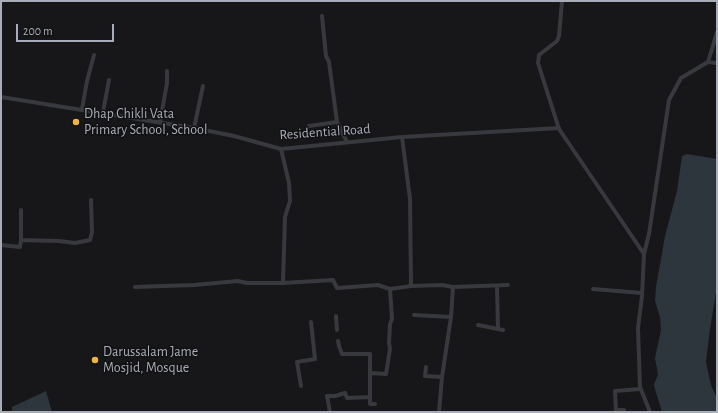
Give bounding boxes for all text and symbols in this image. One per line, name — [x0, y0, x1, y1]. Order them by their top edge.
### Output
scale bar — [18, 16, 116, 42]
text: 200 m — [23, 25, 53, 37]
place label: Dhap Chikli Vata Primary School, School — [84, 106, 207, 138]
marker: Dhap Chikli Vata Primary School, School — [71, 117, 81, 127]
street label: Residential Road — [279, 120, 371, 144]
place label: Darussalam Jame Mosjid, Mosque — [103, 344, 198, 376]
marker: Darussalam Jame Mosjid, Mosque — [90, 355, 100, 365]

